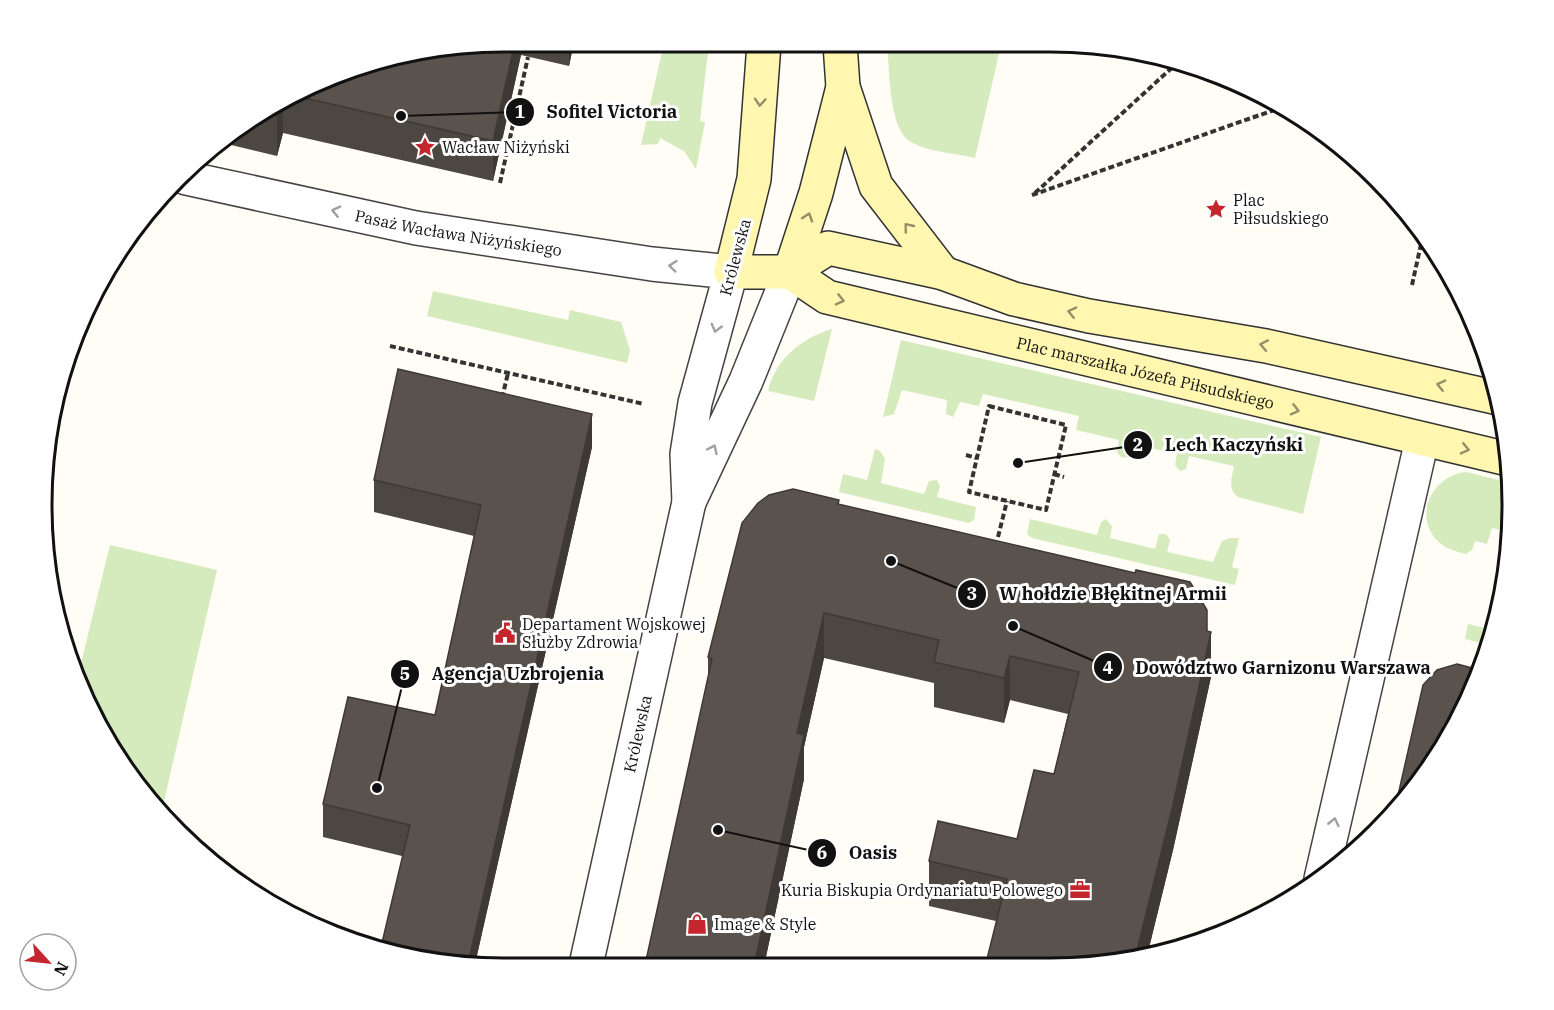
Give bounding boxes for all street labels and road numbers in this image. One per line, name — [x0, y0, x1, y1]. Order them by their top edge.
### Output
street label: Pasaż Wacława Niżyńskiego — [353, 205, 563, 260]
street label: Królewska — [715, 216, 755, 298]
street label: Plac marszałka Józefa Piłsudskiego — [1015, 332, 1276, 413]
street label: Królewska — [619, 693, 656, 774]

